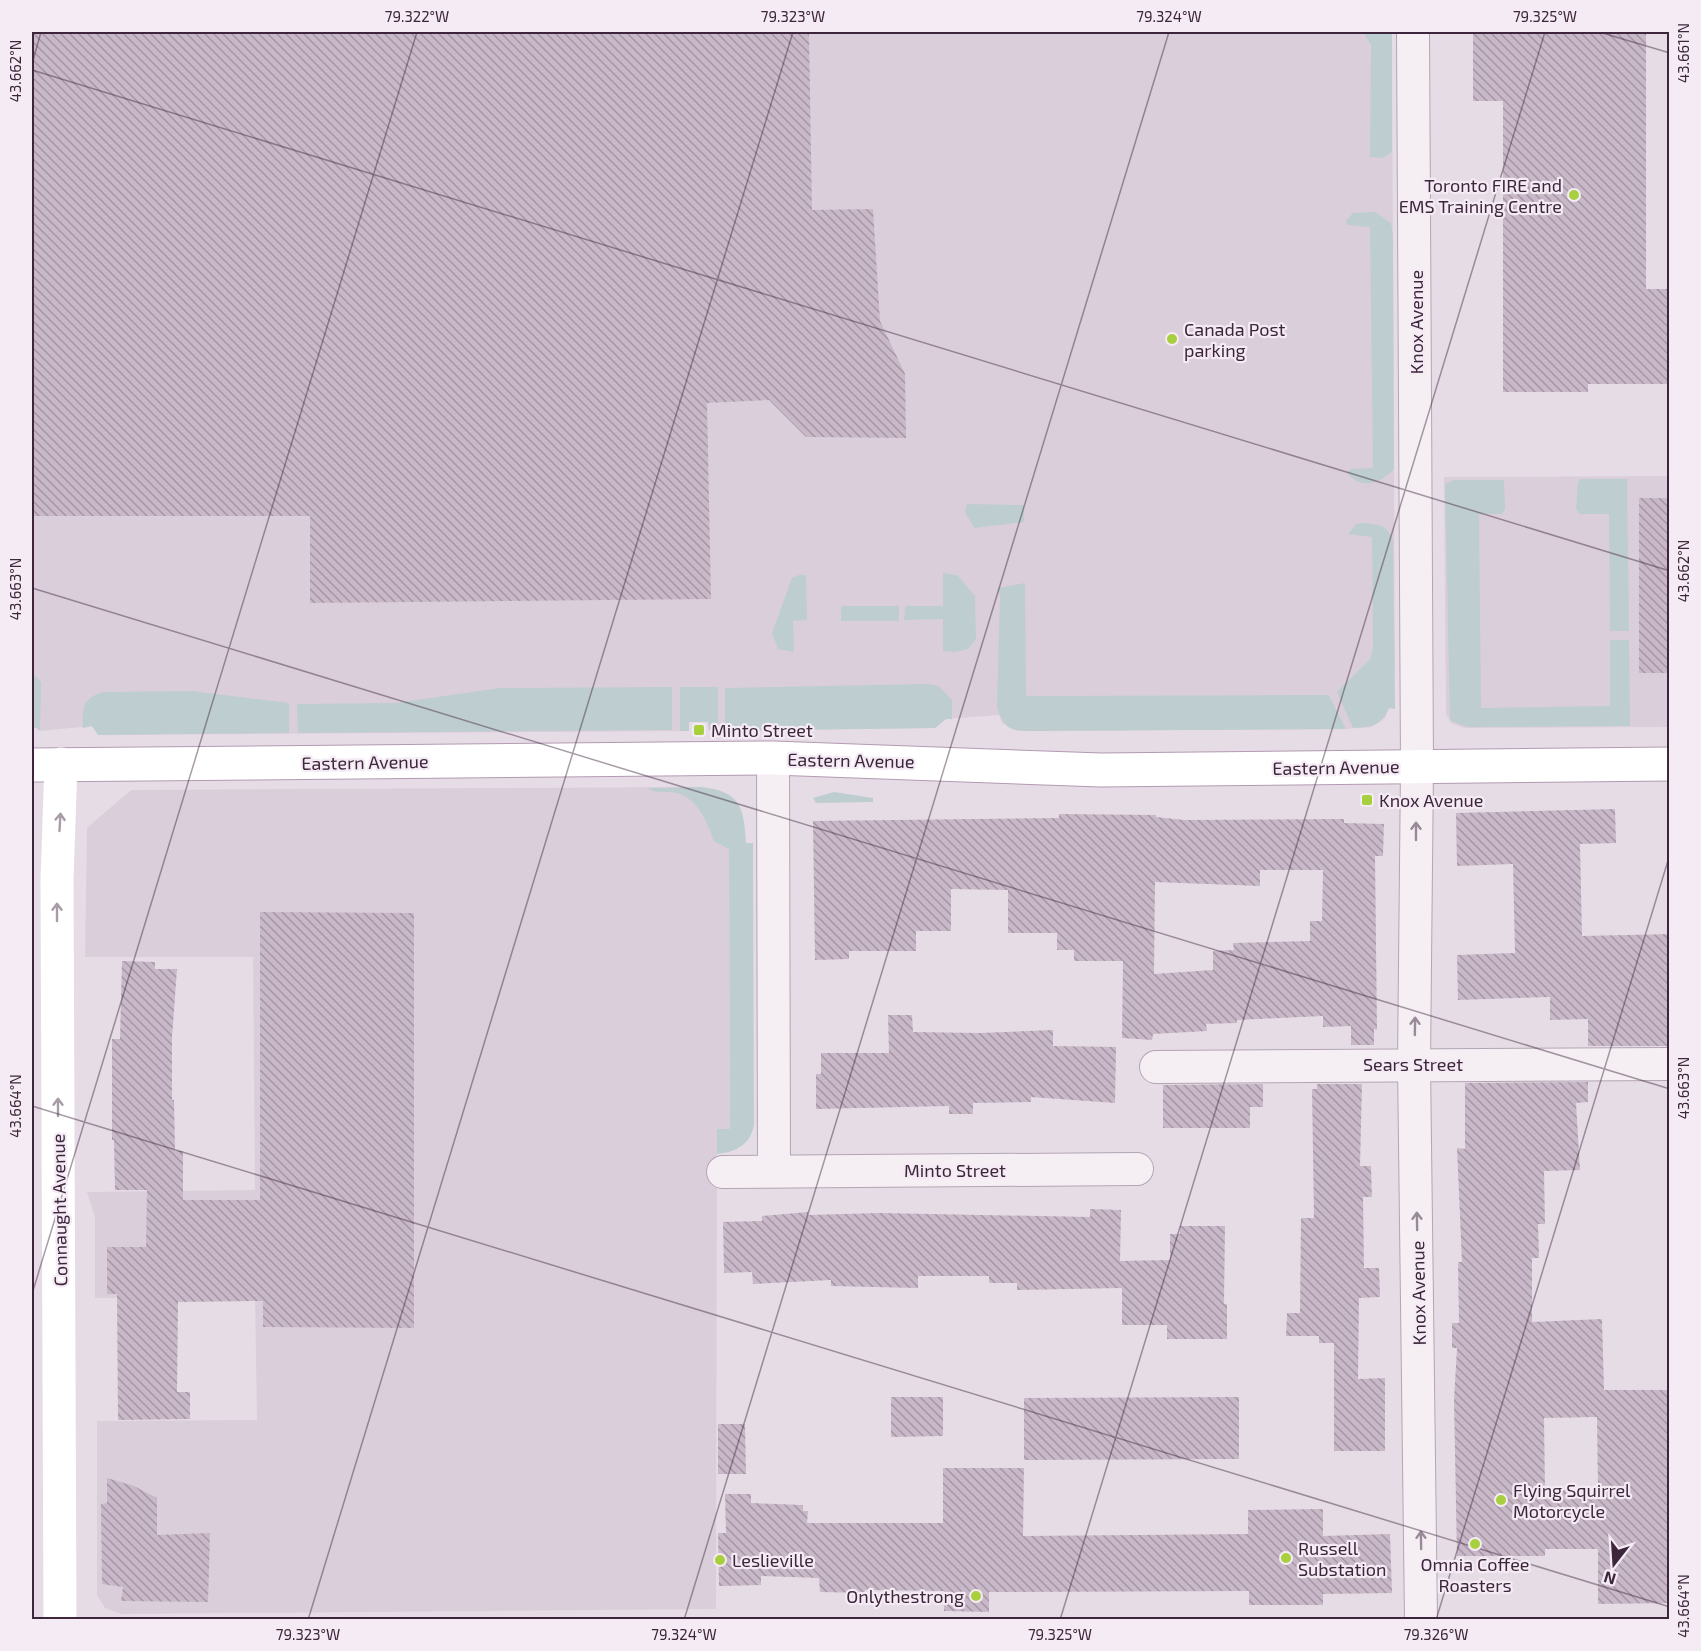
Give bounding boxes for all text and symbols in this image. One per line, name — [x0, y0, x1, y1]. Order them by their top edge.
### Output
text: 79.322°W — [385, 7, 449, 25]
text: 79.323°W — [761, 7, 825, 25]
text: 79.324°W — [1136, 7, 1202, 25]
text: 79.325°W — [1513, 7, 1577, 25]
text: 43.661°N — [1674, 23, 1692, 83]
text: 43.662°N — [6, 40, 24, 102]
place label: Toronto FIRE and EMS Training Centre — [1399, 174, 1562, 217]
marker: Toronto FIRE and EMS Training Centre — [1567, 188, 1581, 202]
street label: Knox Avenue — [1405, 270, 1427, 374]
place label: Canada Post parking — [1184, 318, 1286, 361]
marker: Canada Post parking — [1165, 332, 1179, 346]
text: 43.662°N — [1674, 540, 1692, 602]
text: 43.663°N — [6, 558, 24, 620]
place label: Minto Street — [711, 719, 813, 741]
marker: Minto Street — [692, 723, 706, 737]
street label: Eastern Avenue — [787, 748, 915, 772]
street label: Eastern Avenue — [301, 750, 429, 774]
street label: Eastern Avenue — [1272, 755, 1400, 779]
place label: Knox Avenue — [1379, 789, 1484, 811]
marker: Knox Avenue — [1360, 793, 1374, 807]
one-way arrow — [55, 812, 66, 832]
one-way arrow — [1410, 821, 1422, 841]
one-way arrow — [51, 902, 63, 922]
one-way arrow — [1409, 1016, 1421, 1036]
street label: Sears Street — [1363, 1053, 1463, 1075]
text: 43.663°N — [1674, 1057, 1692, 1119]
text: 43.664°N — [6, 1074, 24, 1138]
one-way arrow — [52, 1097, 64, 1117]
street label: Connaught Avenue — [47, 1133, 71, 1287]
street label: Minto Street — [904, 1159, 1006, 1181]
one-way arrow — [1411, 1211, 1422, 1231]
street label: Knox Avenue — [1406, 1241, 1430, 1345]
place label: Flying Squirrel Motorcycle — [1513, 1479, 1631, 1522]
marker: Flying Squirrel Motorcycle — [1494, 1493, 1508, 1507]
one-way arrow — [1415, 1531, 1426, 1551]
north arrow — [1584, 1534, 1644, 1594]
place label: Russell Substation — [1298, 1537, 1387, 1580]
marker: Omnia Coffee Roasters — [1468, 1537, 1482, 1551]
place label: Leslieville — [732, 1549, 814, 1571]
marker: Russell Substation — [1279, 1551, 1293, 1565]
marker: Leslieville — [713, 1553, 727, 1567]
place label: Omnia Coffee Roasters — [1420, 1553, 1530, 1596]
text: N — [1601, 1568, 1618, 1590]
text: 43.664°N — [1674, 1574, 1692, 1638]
place label: Onlythestrong — [846, 1585, 964, 1607]
marker: Onlythestrong — [969, 1589, 983, 1603]
text: 79.323°W — [276, 1625, 340, 1643]
text: 79.324°W — [651, 1625, 717, 1643]
text: 79.325°W — [1028, 1625, 1092, 1643]
text: 79.326°W — [1404, 1625, 1468, 1643]

